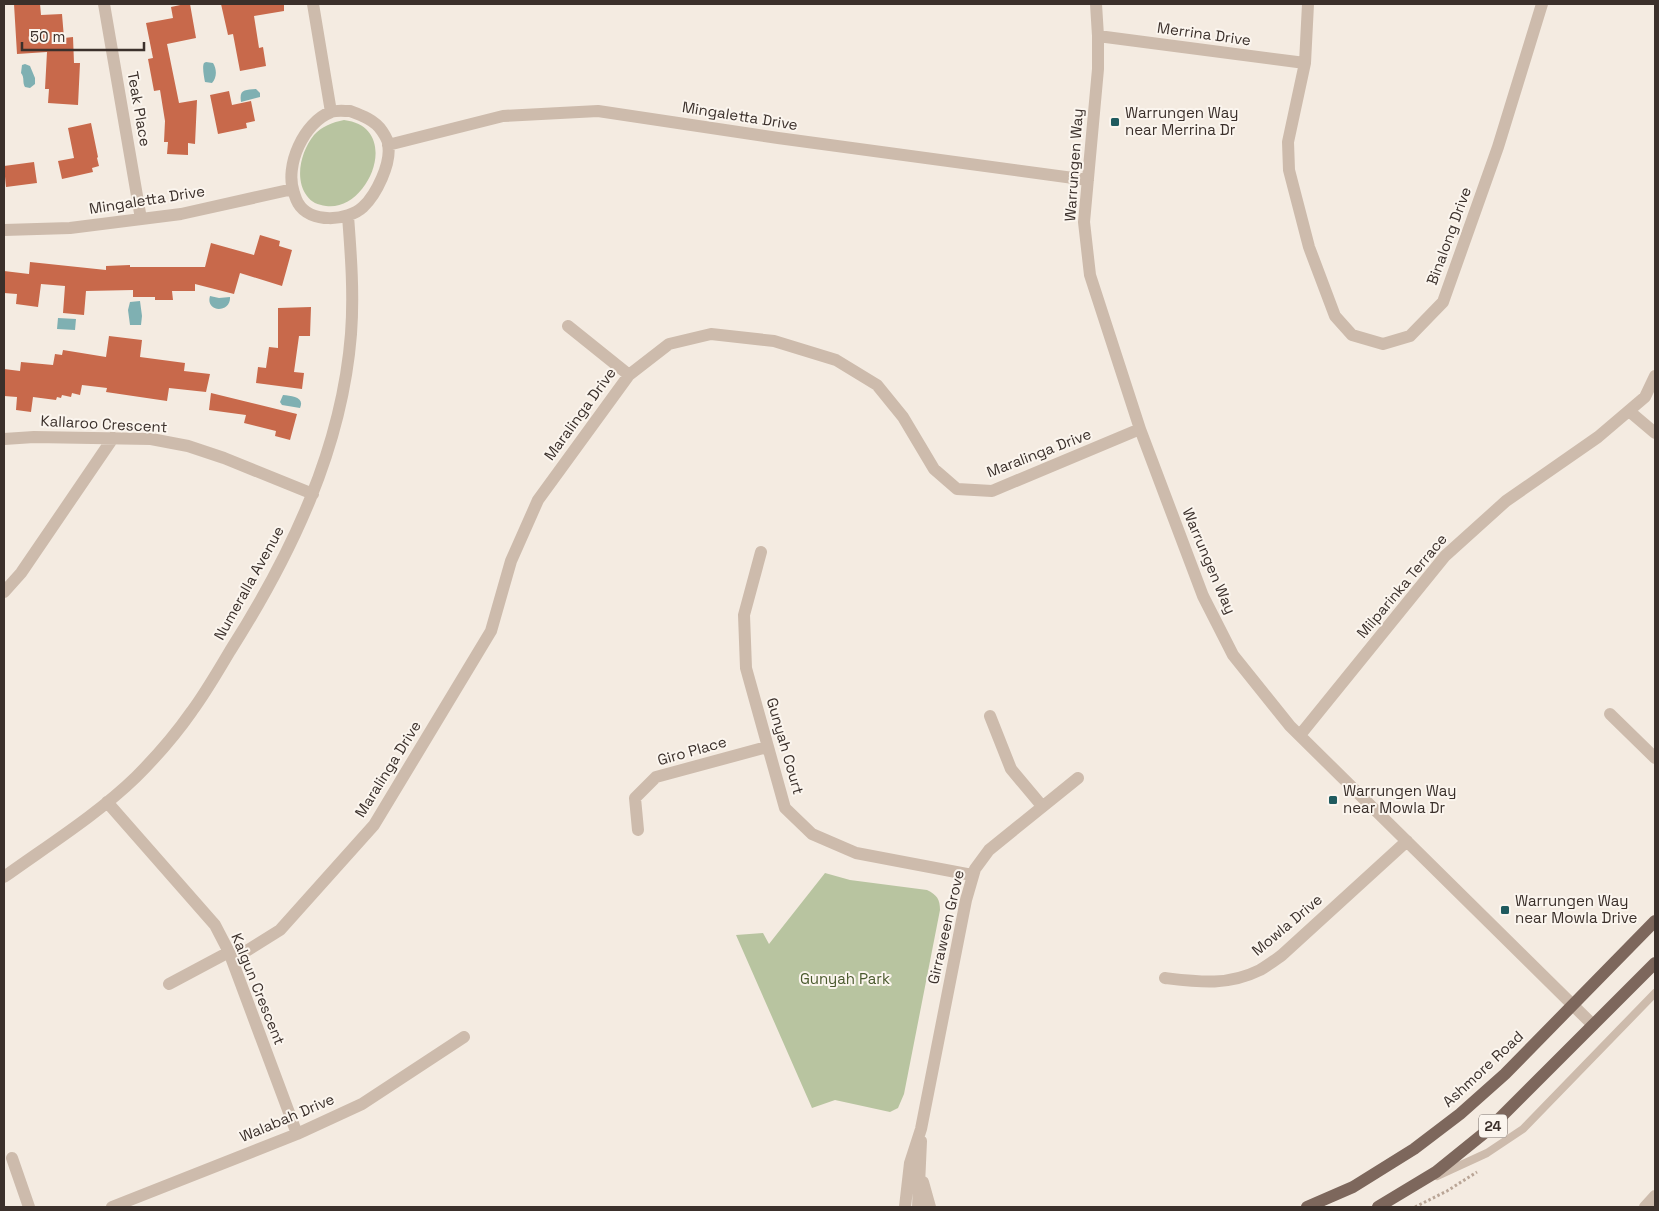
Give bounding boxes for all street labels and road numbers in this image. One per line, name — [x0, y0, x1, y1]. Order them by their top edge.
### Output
street label: Merrina Drive — [1156, 18, 1252, 50]
street label: Teak Place — [124, 70, 155, 148]
street label: Mingaletta Drive — [681, 97, 799, 134]
street label: Warrungen Way — [1060, 108, 1087, 222]
street label: Mingaletta Drive — [88, 181, 206, 218]
street label: Binalong Drive — [1422, 184, 1475, 287]
street label: Maralinga Drive — [540, 363, 620, 464]
street label: Kallaroo Crescent — [40, 411, 168, 436]
street label: Maralinga Drive — [984, 424, 1094, 481]
street label: Warrungen Way — [1179, 505, 1240, 617]
street label: Numeralla Avenue — [209, 522, 288, 643]
street label: Milparinka Terrace — [1352, 529, 1451, 642]
street label: Gunyah Court — [763, 695, 808, 796]
street label: Maralinga Drive — [350, 717, 425, 821]
street label: Giro Place — [655, 732, 729, 769]
street label: Girraween Grove — [923, 868, 968, 986]
street label: Mowla Drive — [1248, 890, 1326, 960]
street label: Kalgun Crescent — [227, 930, 290, 1048]
street label: Ashmore Road — [1438, 1026, 1527, 1111]
street label: Walabah Drive — [237, 1089, 337, 1146]
road number: 24 — [1479, 1114, 1507, 1138]

